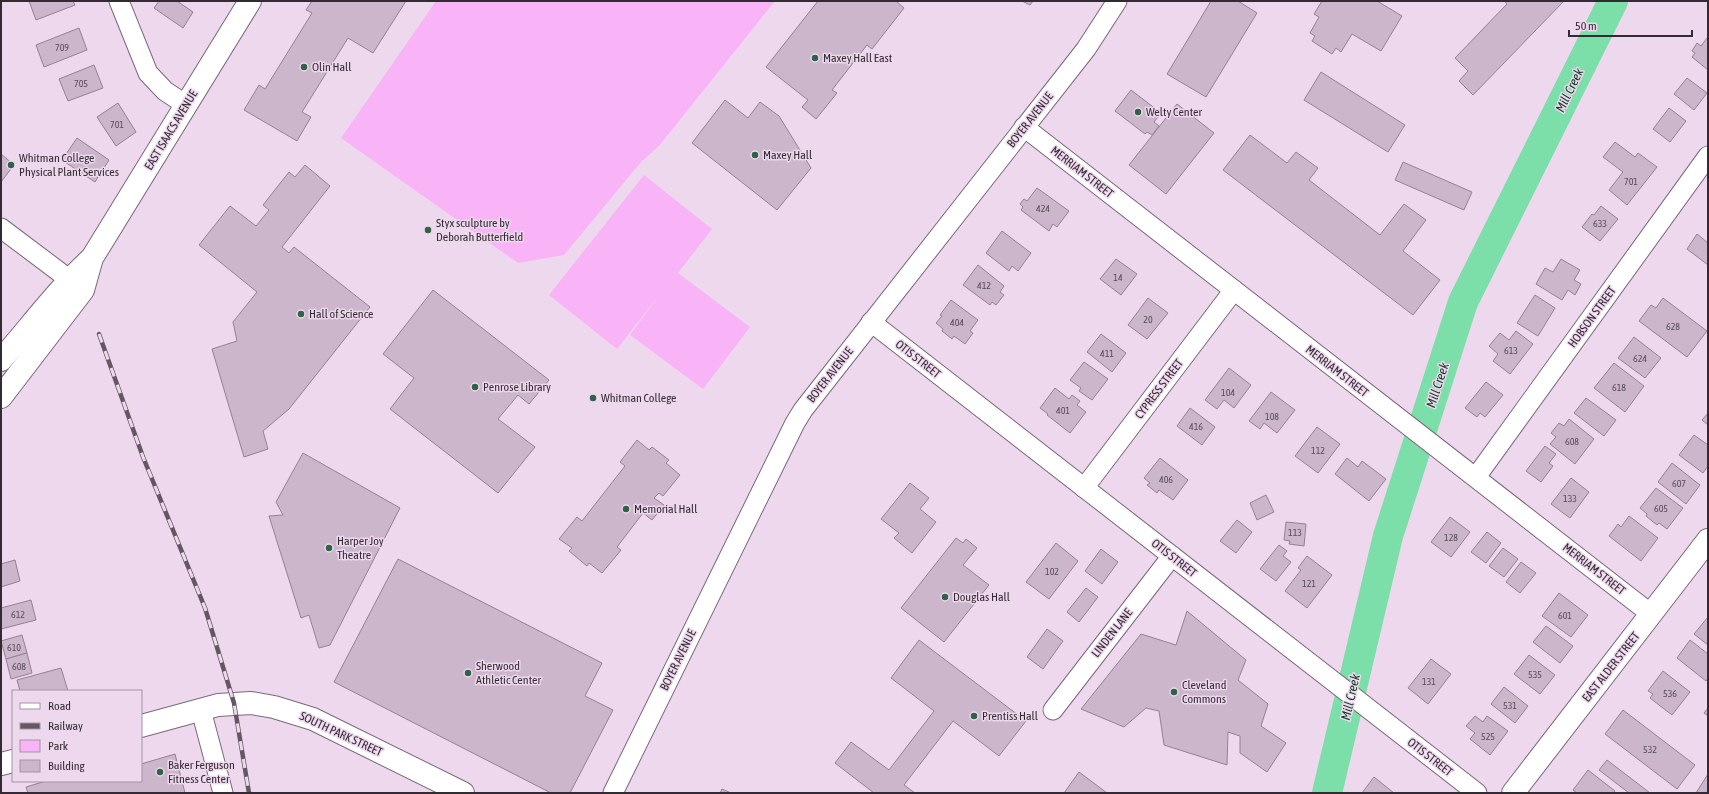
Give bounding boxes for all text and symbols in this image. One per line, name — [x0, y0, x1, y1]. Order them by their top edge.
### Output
scale bar — [1569, 12, 1692, 38]
text: 50 m — [1575, 19, 1597, 33]
house number: 709 — [55, 42, 69, 53]
place label: Maxey Hall East — [823, 51, 893, 65]
marker: Maxey Hall East — [810, 53, 820, 63]
place label: Olin Hall — [312, 60, 352, 74]
marker: Olin Hall — [299, 62, 309, 72]
water label: Mill Creek — [1552, 66, 1587, 115]
house number: 705 — [74, 78, 88, 89]
street label: EAST ISAACS AVENUE — [142, 87, 200, 173]
street label: BOYER AVENUE — [1004, 90, 1056, 150]
place label: Welty Center — [1146, 105, 1202, 119]
marker: Welty Center — [1133, 107, 1143, 117]
house number: 701 — [110, 119, 124, 130]
street label: MERRIAM STREET — [1048, 143, 1117, 201]
place label: Maxey Hall — [763, 148, 813, 162]
marker: Maxey Hall — [750, 150, 760, 160]
place label: Whitman College Physical Plant Services — [19, 151, 119, 179]
marker: Whitman College Physical Plant Services — [6, 160, 16, 170]
house number: 701 — [1624, 176, 1638, 187]
house number: 424 — [1036, 203, 1050, 214]
place label: Styx sculpture by Deborah Butterfield — [436, 216, 523, 244]
house number: 633 — [1593, 218, 1607, 229]
marker: Styx sculpture by Deborah Butterfield — [423, 225, 433, 235]
house number: 14 — [1113, 272, 1123, 283]
house number: 412 — [977, 280, 991, 291]
street label: HOBSON STREET — [1565, 283, 1619, 350]
place label: Hall of Science — [309, 307, 374, 321]
marker: Hall of Science — [296, 309, 306, 319]
house number: 20 — [1143, 314, 1153, 325]
house number: 404 — [950, 317, 964, 328]
house number: 628 — [1666, 321, 1680, 332]
street label: OTIS STREET — [893, 337, 944, 381]
street label: MERRIAM STREET — [1303, 342, 1372, 400]
street label: BOYER AVENUE — [804, 345, 856, 405]
house number: 613 — [1504, 345, 1518, 356]
house number: 411 — [1100, 348, 1114, 359]
house number: 624 — [1633, 353, 1647, 364]
street label: CYPRESS STREET — [1132, 356, 1186, 422]
water label: Mill Creek — [1423, 360, 1452, 410]
place label: Penrose Library — [483, 380, 551, 394]
marker: Penrose Library — [470, 382, 480, 392]
house number: 618 — [1612, 382, 1626, 393]
house number: 104 — [1221, 387, 1235, 398]
place label: Whitman College — [601, 391, 677, 405]
marker: Whitman College — [588, 393, 598, 403]
house number: 401 — [1056, 405, 1070, 416]
house number: 108 — [1265, 411, 1279, 422]
house number: 416 — [1189, 421, 1203, 432]
house number: 608 — [1565, 436, 1579, 447]
house number: 112 — [1311, 445, 1325, 456]
house number: 406 — [1159, 474, 1173, 485]
house number: 607 — [1672, 478, 1686, 489]
house number: 133 — [1563, 493, 1577, 504]
place label: Memorial Hall — [634, 502, 698, 516]
house number: 605 — [1654, 503, 1668, 514]
marker: Memorial Hall — [621, 504, 631, 514]
house number: 113 — [1288, 527, 1302, 538]
house number: 128 — [1444, 532, 1458, 543]
place label: Harper Joy Theatre — [337, 534, 384, 562]
street label: OTIS STREET — [1149, 536, 1200, 580]
street label: MERRIAM STREET — [1560, 540, 1629, 598]
marker: Harper Joy Theatre — [324, 543, 334, 553]
house number: 102 — [1045, 566, 1059, 577]
house number: 121 — [1302, 578, 1316, 589]
place label: Douglas Hall — [953, 590, 1011, 604]
marker: Douglas Hall — [940, 592, 950, 602]
street label: LINDEN LANE — [1089, 606, 1135, 660]
house number: 612 — [11, 609, 25, 620]
house number: 601 — [1558, 610, 1572, 621]
street label: BOYER AVENUE — [657, 627, 699, 693]
street label: EAST ALDER STREET — [1579, 629, 1643, 705]
house number: 610 — [7, 642, 21, 653]
place label: Sherwood Athletic Center — [476, 659, 541, 687]
house number: 608 — [12, 661, 26, 672]
marker: Sherwood Athletic Center — [463, 668, 473, 678]
house number: 535 — [1528, 669, 1542, 680]
water label: Mill Creek — [1338, 672, 1363, 722]
house number: 131 — [1422, 676, 1436, 687]
place label: Cleveland Commons — [1182, 678, 1226, 706]
marker: Cleveland Commons — [1169, 687, 1179, 697]
house number: 536 — [1663, 688, 1677, 699]
legend — [12, 690, 142, 782]
text: Road — [48, 699, 71, 713]
house number: 531 — [1503, 700, 1517, 711]
street label: SOUTH PARK STREET — [297, 709, 385, 760]
place label: Prentiss Hall — [982, 709, 1039, 723]
marker: Prentiss Hall — [969, 711, 979, 721]
text: Railway — [48, 719, 83, 733]
house number: 525 — [1481, 731, 1495, 742]
street label: OTIS STREET — [1405, 735, 1456, 779]
text: Park — [48, 739, 69, 753]
house number: 532 — [1643, 744, 1657, 755]
place label: Baker Ferguson Fitness Center — [168, 758, 235, 786]
text: Building — [48, 759, 86, 773]
marker: Baker Ferguson Fitness Center — [155, 767, 165, 777]

